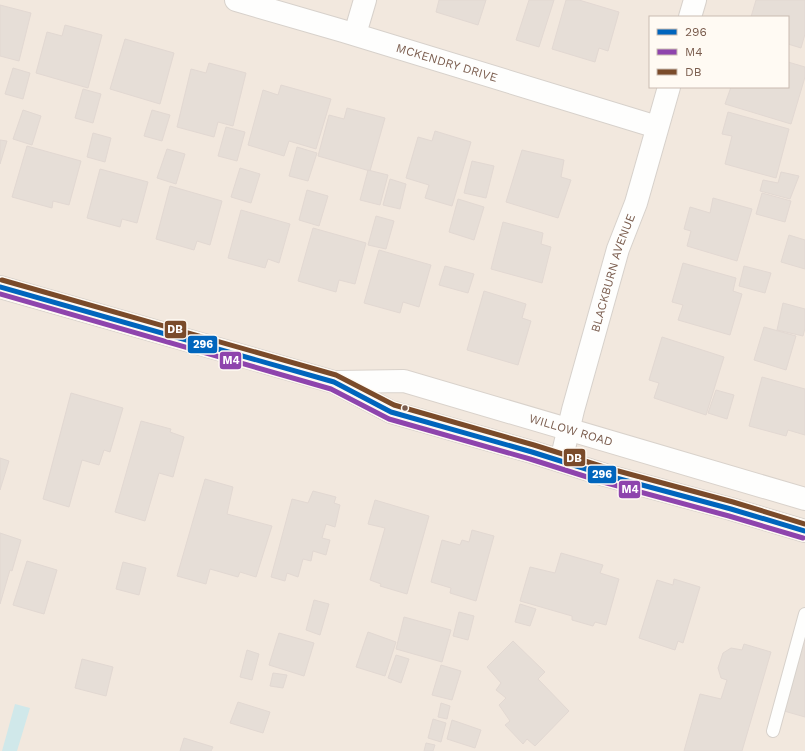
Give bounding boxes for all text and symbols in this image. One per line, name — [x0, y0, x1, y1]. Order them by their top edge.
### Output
legend — [649, 16, 789, 88]
text: 296 — [685, 25, 707, 39]
street label: MCKENDRY DRIVE — [394, 41, 500, 85]
text: M4 — [685, 45, 703, 59]
text: DB — [685, 65, 702, 79]
street label: BLACKBURN AVENUE — [588, 212, 638, 334]
line badge: DB — [164, 320, 187, 339]
text: DB — [167, 323, 183, 336]
line badge: 296 — [187, 335, 218, 354]
text: 296 — [193, 338, 213, 351]
line badge: M4 — [219, 351, 242, 370]
text: M4 — [222, 354, 240, 367]
unlabelled marker — [400, 403, 410, 413]
street label: WILLOW ROAD — [527, 411, 614, 449]
line badge: DB — [563, 448, 586, 467]
text: DB — [566, 452, 582, 465]
line badge: 296 — [587, 465, 617, 484]
text: 296 — [592, 468, 612, 481]
line badge: M4 — [618, 480, 641, 499]
text: M4 — [621, 483, 639, 496]

